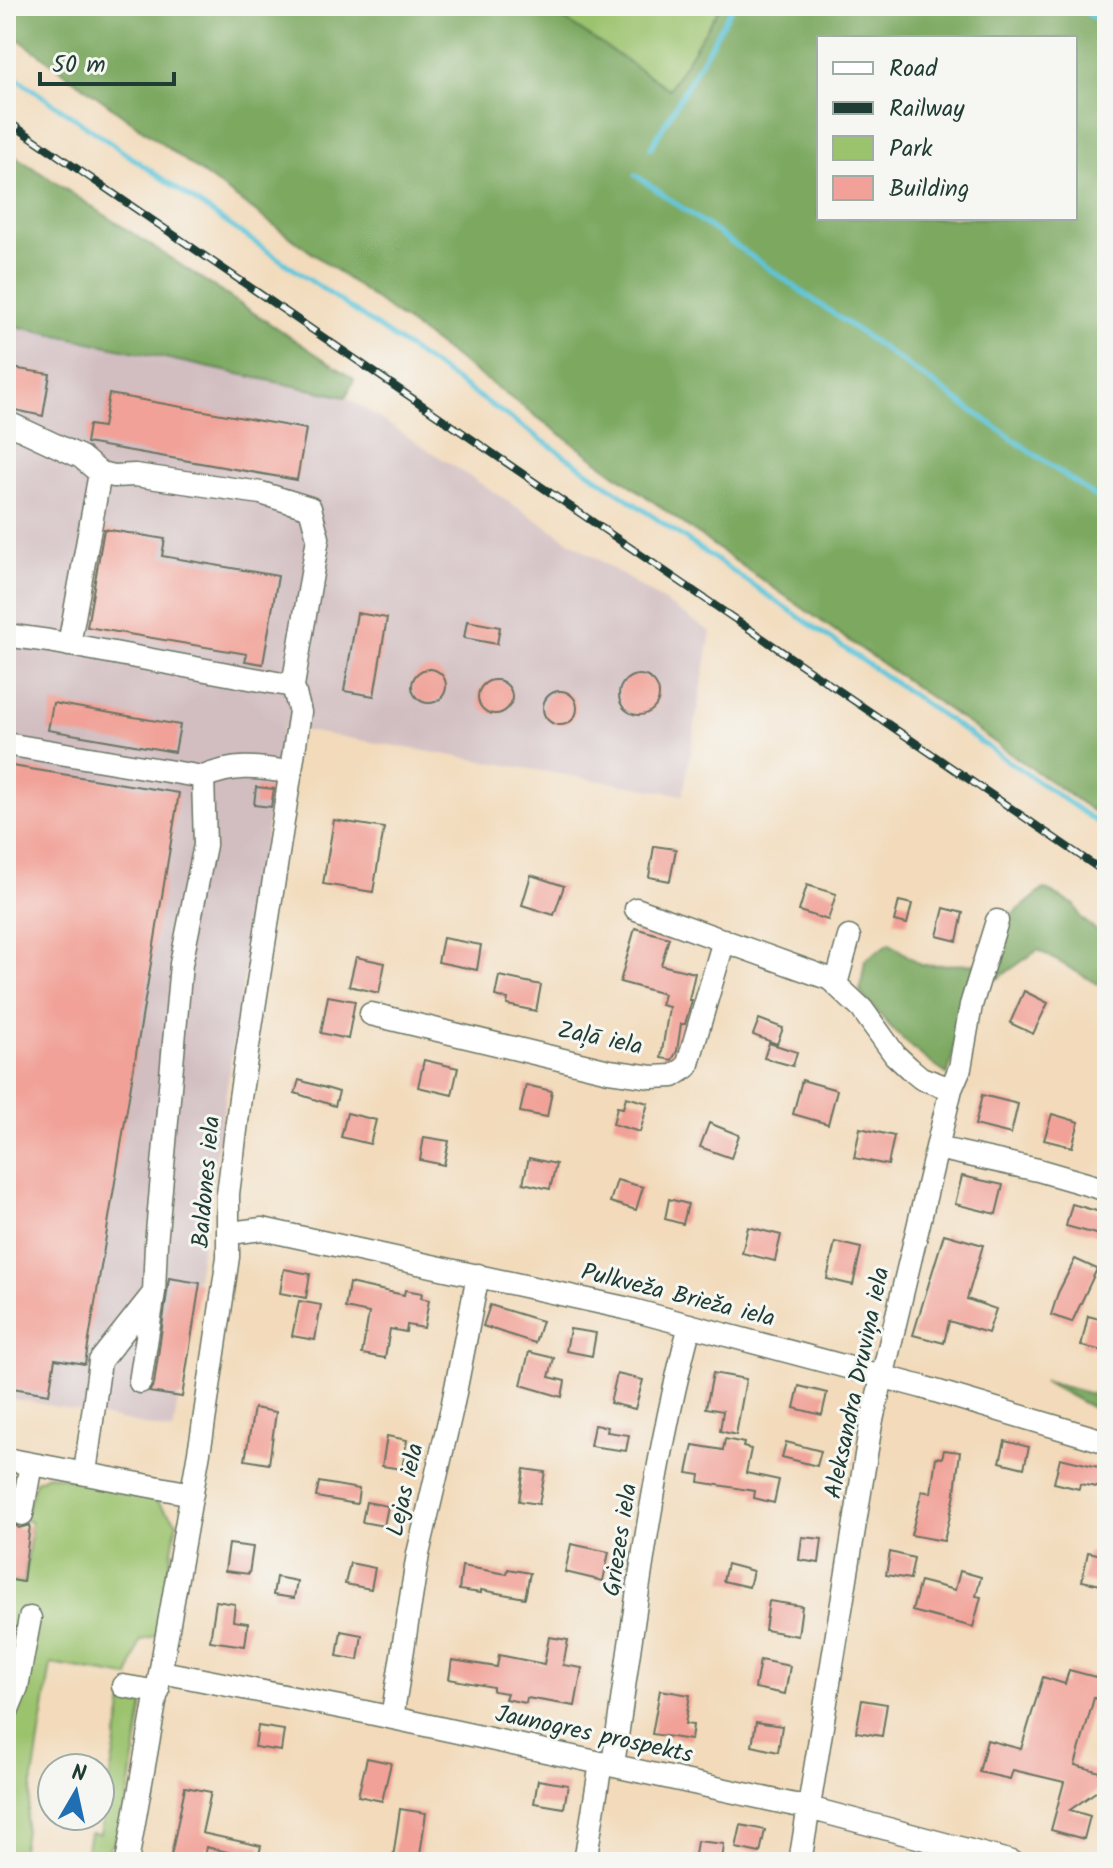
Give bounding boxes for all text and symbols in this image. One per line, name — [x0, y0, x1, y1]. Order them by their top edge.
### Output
scale bar — [40, 36, 174, 86]
legend — [817, 36, 1077, 220]
text: 50 m — [52, 46, 106, 85]
text: Road — [889, 50, 938, 89]
text: Railway — [889, 90, 965, 129]
text: Park — [889, 130, 933, 169]
text: Building — [889, 170, 969, 209]
street label: Zaļā iela — [554, 1011, 646, 1067]
street label: Baldones iela — [182, 1114, 232, 1250]
street label: Pulkveža Brieža iela — [577, 1253, 779, 1339]
street label: Aleksandra Druviņa iela — [814, 1264, 902, 1502]
street label: Lejas iela — [376, 1439, 436, 1541]
street label: Griezes iela — [593, 1481, 649, 1599]
street label: Jaunogres prospekts — [492, 1695, 696, 1775]
north arrow — [36, 1752, 116, 1832]
text: N — [69, 1756, 88, 1793]

